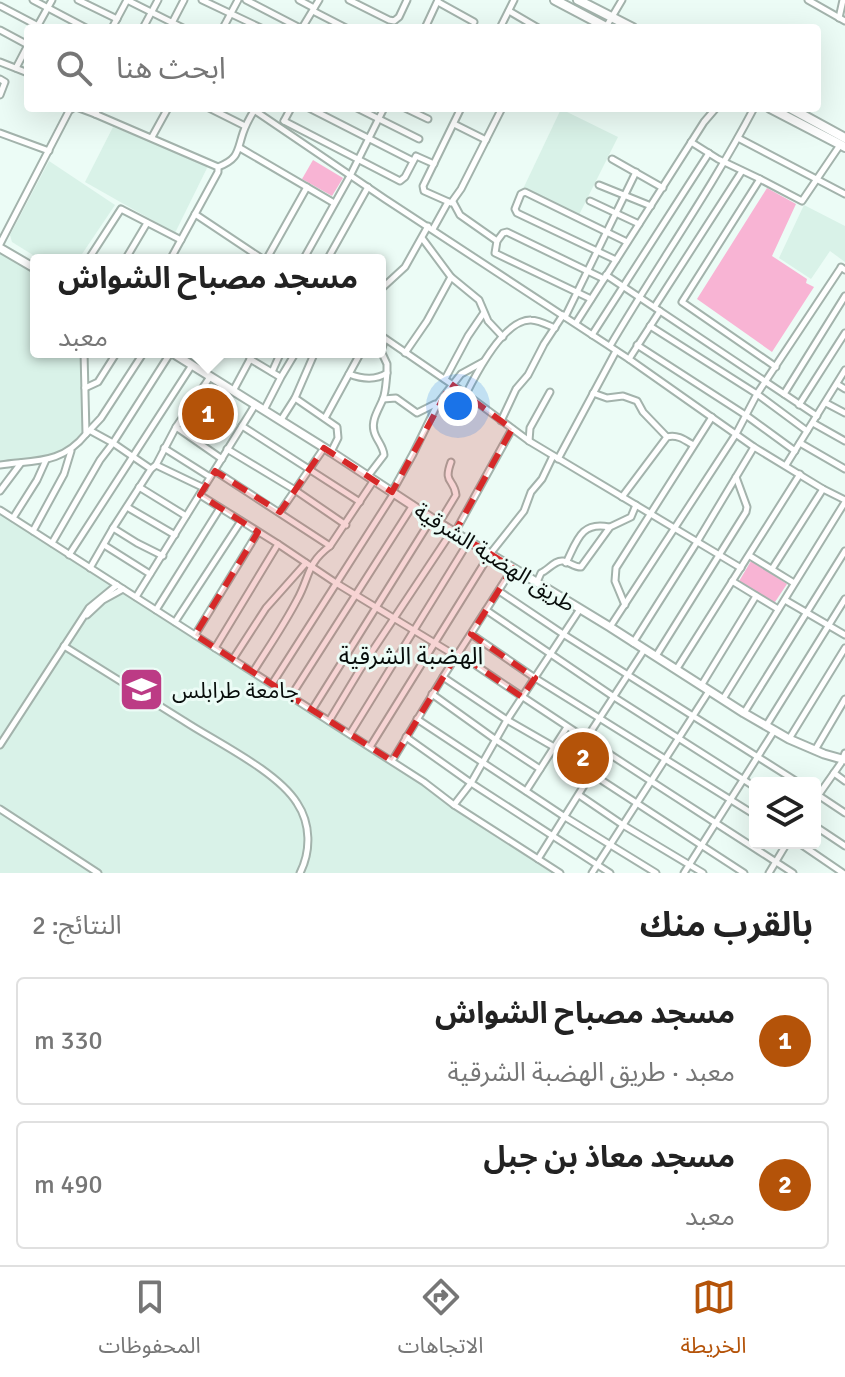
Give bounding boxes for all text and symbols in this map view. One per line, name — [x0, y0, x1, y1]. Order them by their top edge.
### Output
search box — [24, 24, 821, 112]
icon: search — [52, 46, 96, 90]
text: ابحث هنا — [116, 50, 226, 87]
popup — [30, 254, 386, 358]
text: مسجد مصباح الشواش — [58, 260, 358, 297]
text: معبد — [58, 322, 108, 354]
pin: 1 — [182, 384, 234, 444]
your location — [438, 386, 478, 426]
street label: طريق الهضبة الشرقية — [409, 497, 580, 618]
district label: الهضبة الشرقية — [339, 641, 483, 671]
school or university icon: جامعة طرابلس — [117, 666, 165, 714]
place label: جامعة طرابلس — [172, 677, 299, 704]
pin: 2 — [557, 728, 609, 788]
map controls — [749, 777, 821, 849]
button: layers — [749, 777, 821, 849]
text: بالقرب منك — [640, 904, 813, 946]
text: النتائج: 2 — [32, 910, 122, 942]
text: مسجد مصباح الشواش — [435, 995, 735, 1032]
text: 330 m — [34, 1025, 103, 1057]
text: 1 — [778, 1025, 792, 1057]
text: معبد · طريق الهضبة الشرقية — [447, 1057, 735, 1089]
text: مسجد معاذ بن جبل — [484, 1139, 735, 1176]
text: 490 m — [34, 1169, 103, 1201]
text: 2 — [778, 1169, 792, 1201]
text: معبد — [685, 1201, 735, 1233]
tab: المحفوظات — [99, 1275, 201, 1369]
tab: الاتجاهات — [398, 1275, 484, 1369]
tab: الخريطة — [681, 1275, 747, 1369]

